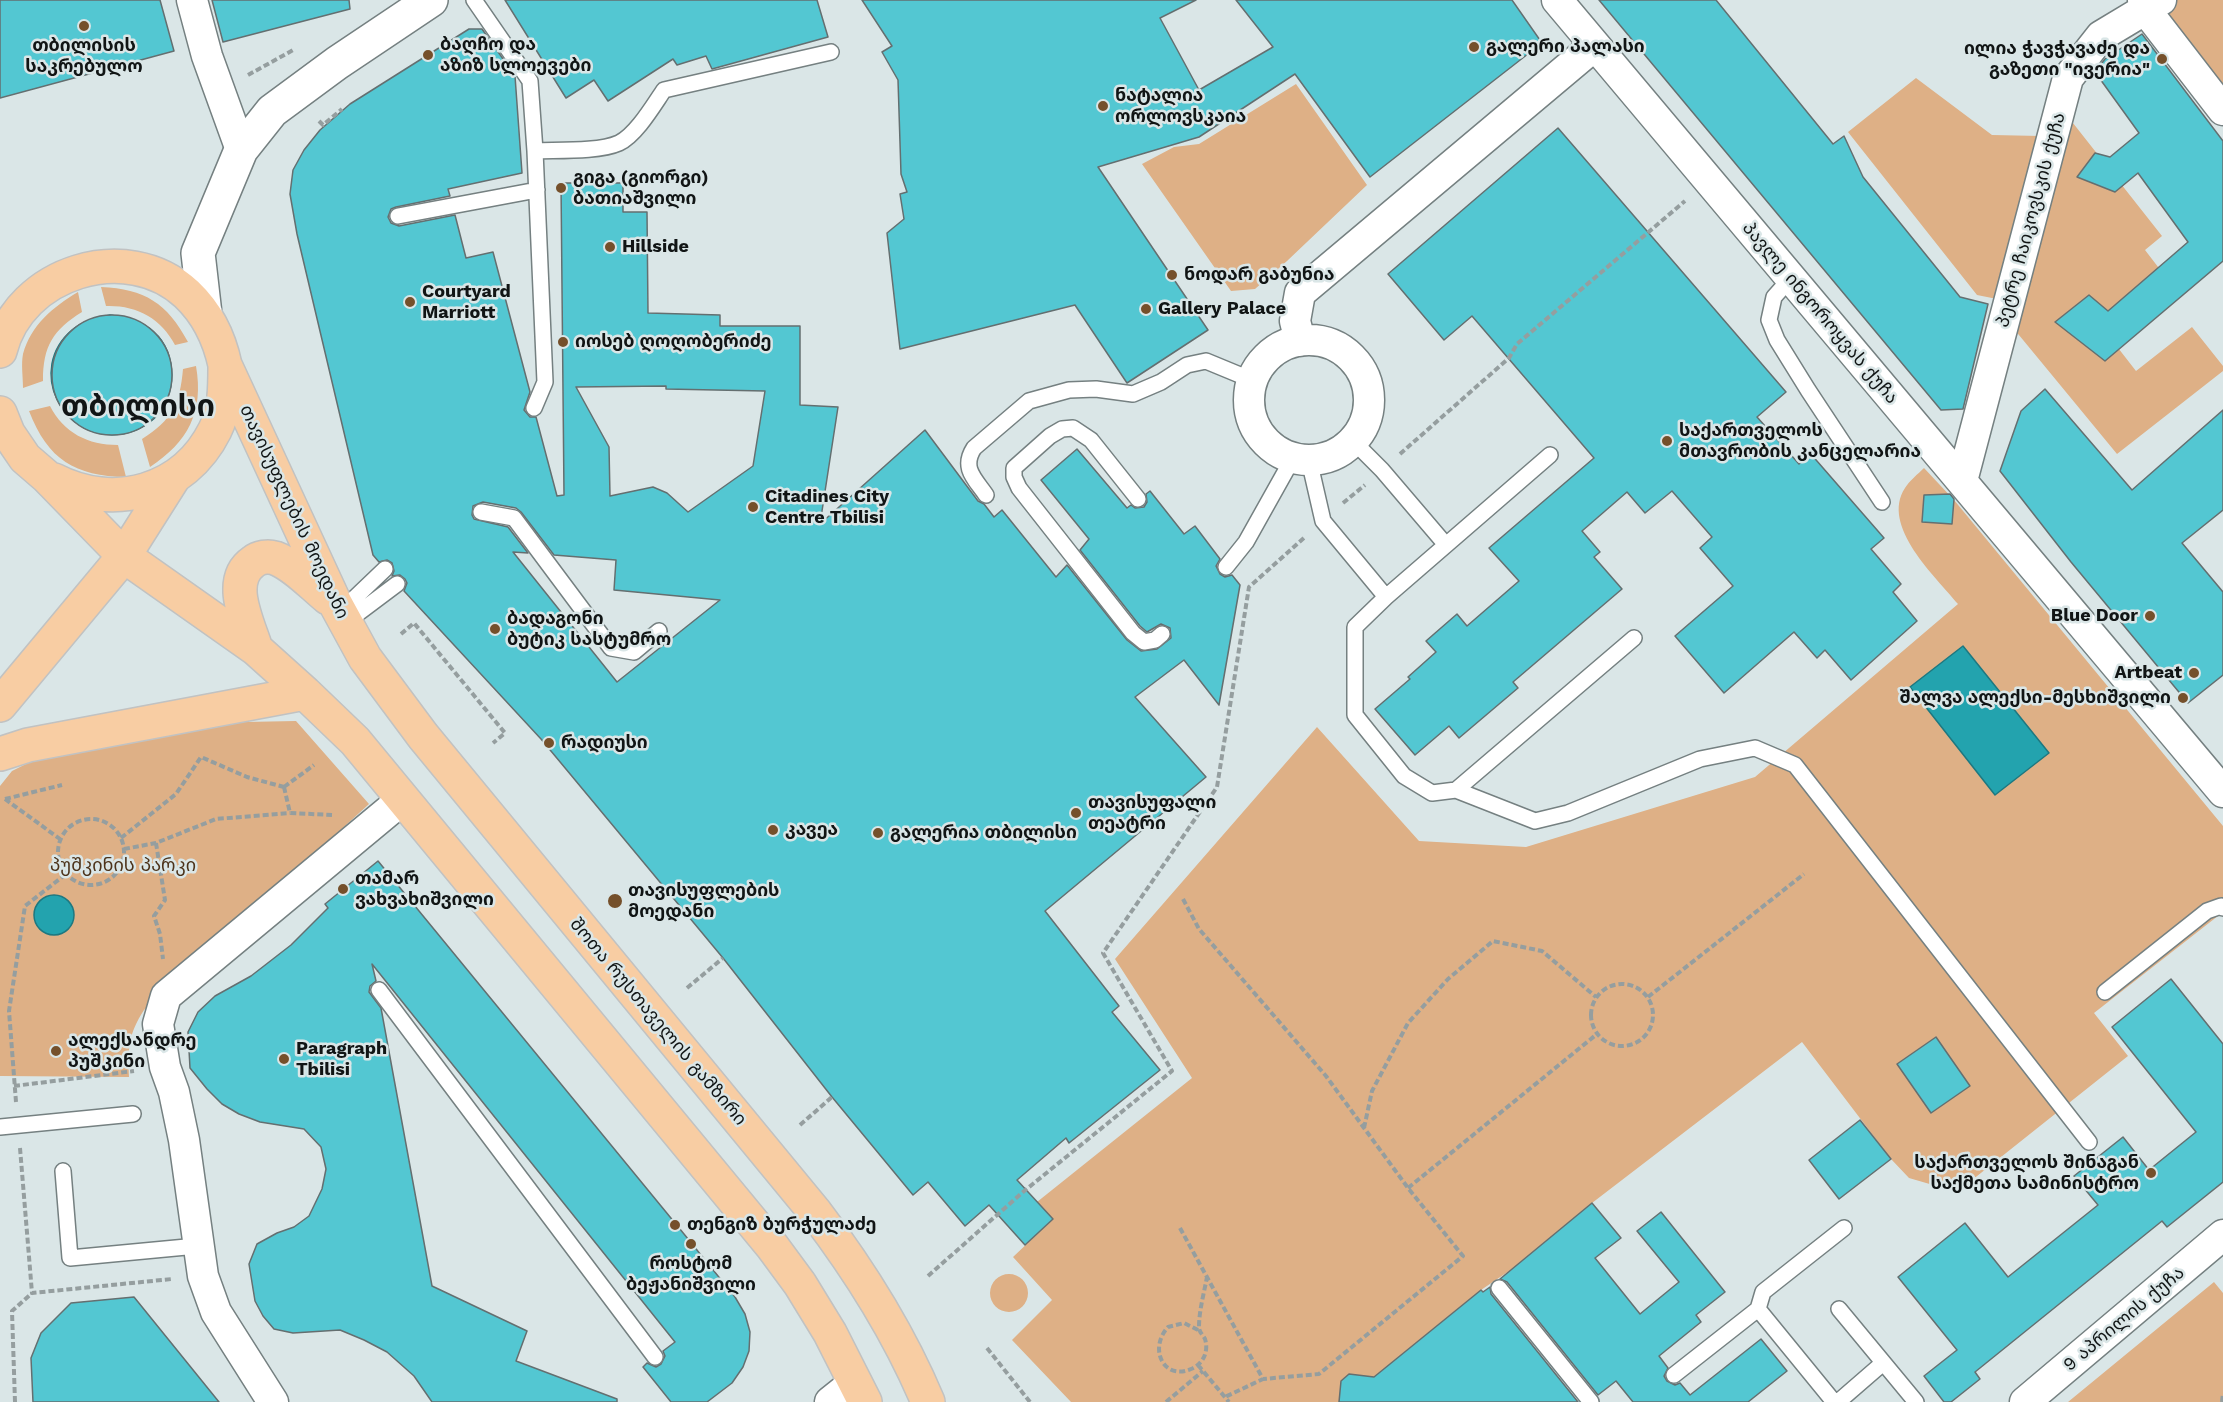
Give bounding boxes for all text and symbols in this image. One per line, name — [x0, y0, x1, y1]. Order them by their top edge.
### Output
marker: თბილისის საკრებულო — [77, 19, 91, 33]
place label: ბაღჩო და აზიზ სლოევები — [440, 34, 591, 76]
place label: თბილისის საკრებულო — [25, 35, 143, 78]
place label: გალერი პალასი — [1486, 36, 1645, 58]
place label: ილია ჭავჭავაძე და გაზეთი "ივერია" — [1964, 38, 2150, 80]
marker: გალერი პალასი — [1467, 40, 1481, 54]
marker: ბაღჩო და აზიზ სლოევები — [421, 48, 435, 62]
marker: ილია ჭავჭავაძე და გაზეთი "ივერია" — [2155, 52, 2169, 66]
place label: ნატალია ორლოვსკაია — [1115, 85, 1246, 128]
marker: ნატალია ორლოვსკაია — [1096, 99, 1110, 113]
street label: პეტრე ჩაიკოვსკის ქუჩა — [1992, 110, 2070, 330]
place label: გიგა (გიორგი) ბათიაშვილი — [573, 167, 709, 210]
marker: გიგა (გიორგი) ბათიაშვილი — [554, 181, 568, 195]
street label: პავლე ინგოროყვას ქუჩა — [1738, 218, 1902, 408]
place label: Hillside — [622, 236, 689, 258]
marker: Hillside — [603, 240, 617, 254]
place label: ნოდარ გაბუნია — [1184, 264, 1334, 286]
marker: ნოდარ გაბუნია — [1165, 268, 1179, 282]
place label: Courtyard Marriott — [422, 281, 511, 324]
marker: Courtyard Marriott — [403, 295, 417, 309]
place label: Gallery Palace — [1158, 298, 1286, 320]
marker: Gallery Palace — [1139, 302, 1153, 316]
place label: იოსებ ღოღობერიძე — [575, 331, 771, 353]
marker: იოსებ ღოღობერიძე — [556, 335, 570, 349]
district label: თბილისი — [61, 389, 215, 425]
street label: თავისუფლების მოედანი — [235, 401, 353, 623]
place label: საქართველოს მთავრობის კანცელარია — [1679, 420, 1921, 462]
marker: საქართველოს მთავრობის კანცელარია — [1660, 434, 1674, 448]
place label: Citadines City Centre Tbilisi — [765, 486, 889, 528]
marker: Citadines City Centre Tbilisi — [746, 500, 760, 514]
place label: Blue Door — [2051, 605, 2138, 627]
place label: ბადაგონი ბუტიკ სასტუმრო — [507, 608, 671, 650]
marker: Blue Door — [2143, 609, 2157, 623]
marker: ბადაგონი ბუტიკ სასტუმრო — [488, 622, 502, 636]
place label: Artbeat — [2115, 662, 2182, 684]
marker: Artbeat — [2187, 666, 2201, 680]
place label: შალვა ალექსი-მესხიშვილი — [1899, 687, 2171, 709]
marker: შალვა ალექსი-მესხიშვილი — [2176, 691, 2190, 705]
place label: რადიუსი — [561, 732, 648, 754]
marker: რადიუსი — [542, 736, 556, 750]
place label: თავისუფალი თეატრი — [1088, 792, 1216, 834]
marker: თავისუფალი თეატრი — [1069, 806, 1083, 820]
place label: კავეა — [785, 819, 838, 841]
place label: გალერია თბილისი — [890, 822, 1077, 844]
marker: კავეა — [766, 823, 780, 837]
marker: გალერია თბილისი — [871, 826, 885, 840]
park label: პუშკინის პარკი — [50, 855, 196, 877]
place label: თამარ ვახვახიშვილი — [355, 868, 494, 910]
place label: თავისუფლების მოედანი — [628, 880, 779, 922]
marker: თამარ ვახვახიშვილი — [336, 882, 350, 896]
marker: თავისუფლების მოედანი — [606, 892, 624, 910]
street label: შოთა რუსთაველის გამზირი — [565, 914, 751, 1130]
place label: ალექსანდრე პუშკინი — [68, 1030, 197, 1072]
place label: Paragraph Tbilisi — [296, 1038, 387, 1080]
marker: ალექსანდრე პუშკინი — [49, 1044, 63, 1058]
marker: Paragraph Tbilisi — [277, 1052, 291, 1066]
place label: საქართველოს შინაგან საქმეთა სამინისტრო — [1914, 1152, 2139, 1194]
marker: საქართველოს შინაგან საქმეთა სამინისტრო — [2144, 1166, 2158, 1180]
place label: თენგიზ ბურჭულაძე — [687, 1214, 877, 1236]
marker: თენგიზ ბურჭულაძე — [668, 1218, 682, 1232]
marker: როსტომ ბეჟანიშვილი — [684, 1237, 698, 1251]
place label: როსტომ ბეჟანიშვილი — [626, 1253, 756, 1296]
street label: 9 აპრილის ქუჩა — [2059, 1262, 2189, 1376]

